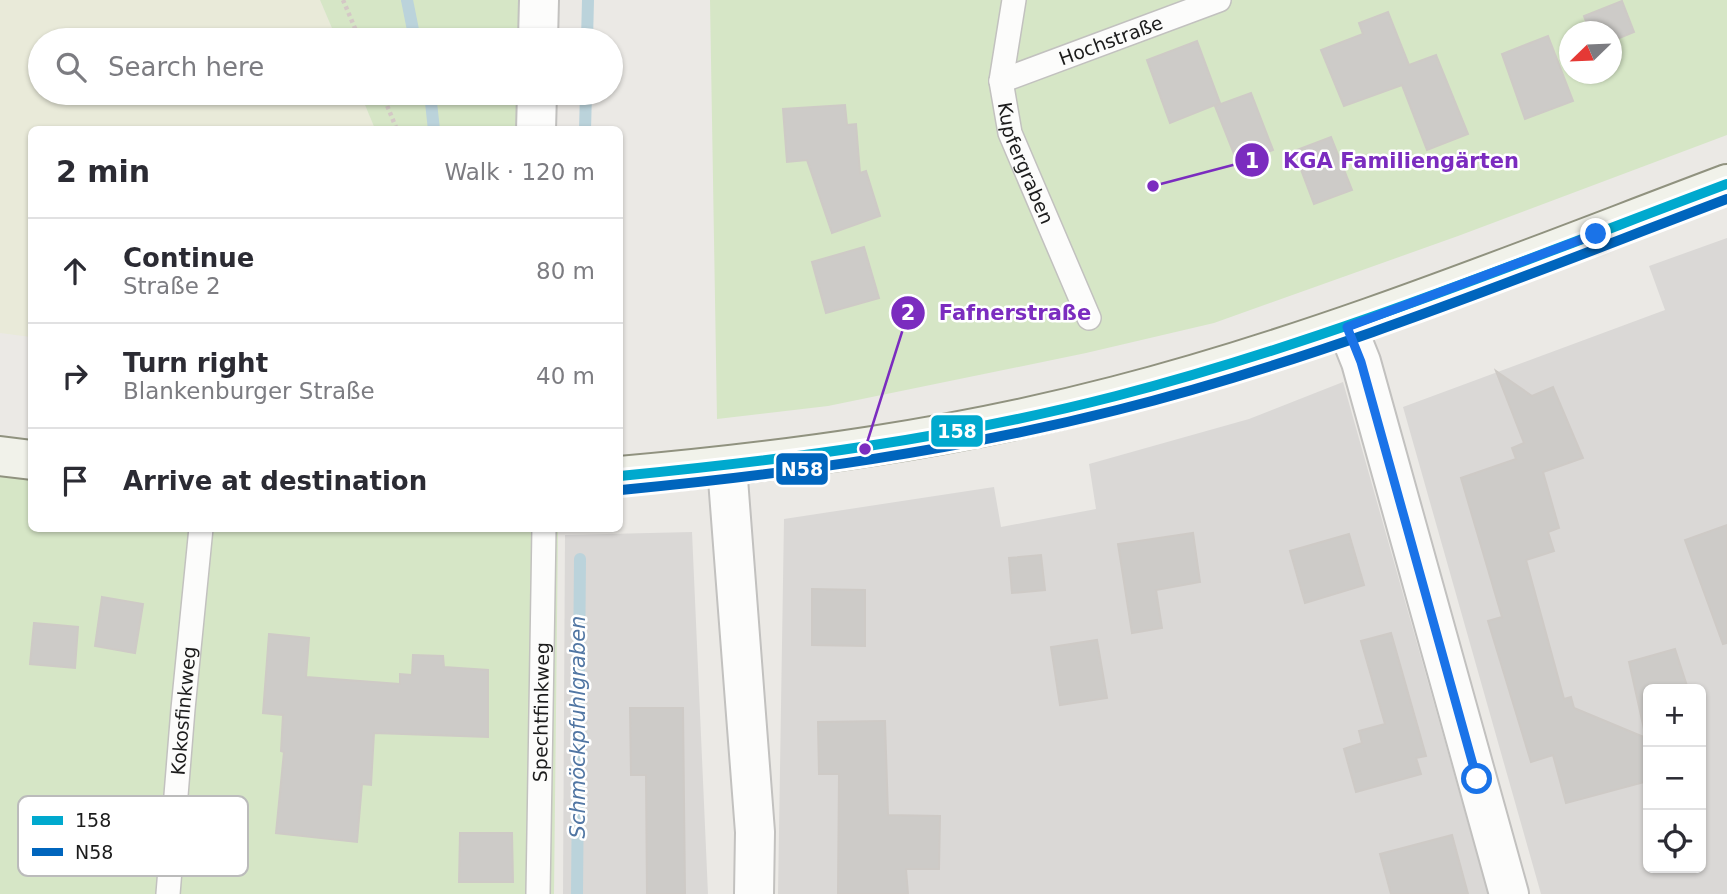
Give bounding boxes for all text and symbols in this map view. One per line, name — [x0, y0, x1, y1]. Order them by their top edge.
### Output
street label: Hochstraße — [1056, 11, 1166, 70]
north arrow — [1559, 21, 1622, 84]
search box — [28, 28, 623, 105]
icon: search — [52, 48, 90, 86]
text: Search here — [108, 52, 264, 82]
street label: Kupfergraben — [994, 100, 1058, 227]
callout: KGA Familiengärten — [1234, 139, 1533, 181]
text: 1 — [1245, 149, 1259, 173]
text: KGA Familiengärten — [1283, 149, 1519, 173]
text: 2 min — [56, 154, 150, 189]
text: Walk · 120 m — [444, 159, 595, 185]
route end — [1580, 218, 1611, 249]
text: Continue — [123, 243, 254, 273]
icon: ahead — [56, 252, 94, 290]
text: 80 m — [536, 258, 595, 284]
text: Straße 2 — [123, 273, 221, 299]
callout: Fafnerstraße — [890, 292, 1106, 334]
text: 2 — [901, 301, 915, 325]
text: Fafnerstraße — [939, 301, 1091, 325]
text: Turn right — [123, 348, 268, 378]
icon: right — [56, 357, 94, 395]
text: 40 m — [536, 363, 595, 389]
text: Blankenburger Straße — [123, 378, 375, 404]
line badge: 158 — [930, 414, 984, 448]
text: 158 — [937, 420, 977, 442]
line badge: N58 — [775, 452, 829, 486]
text: N58 — [781, 458, 823, 480]
icon: arrive — [56, 462, 94, 500]
text: Arrive at destination — [123, 466, 427, 496]
water label: Schmöckpfuhlgraben — [566, 616, 590, 838]
street label: Spechtfinkweg — [529, 642, 553, 782]
street label: Kokosfinkweg — [167, 645, 200, 776]
map controls — [1643, 684, 1706, 873]
button: + — [1643, 684, 1706, 747]
button: − — [1643, 747, 1706, 810]
route start — [1461, 763, 1492, 794]
legend — [18, 796, 248, 876]
text: 158 — [75, 809, 111, 831]
button: locate — [1643, 810, 1706, 873]
text: N58 — [75, 841, 113, 863]

